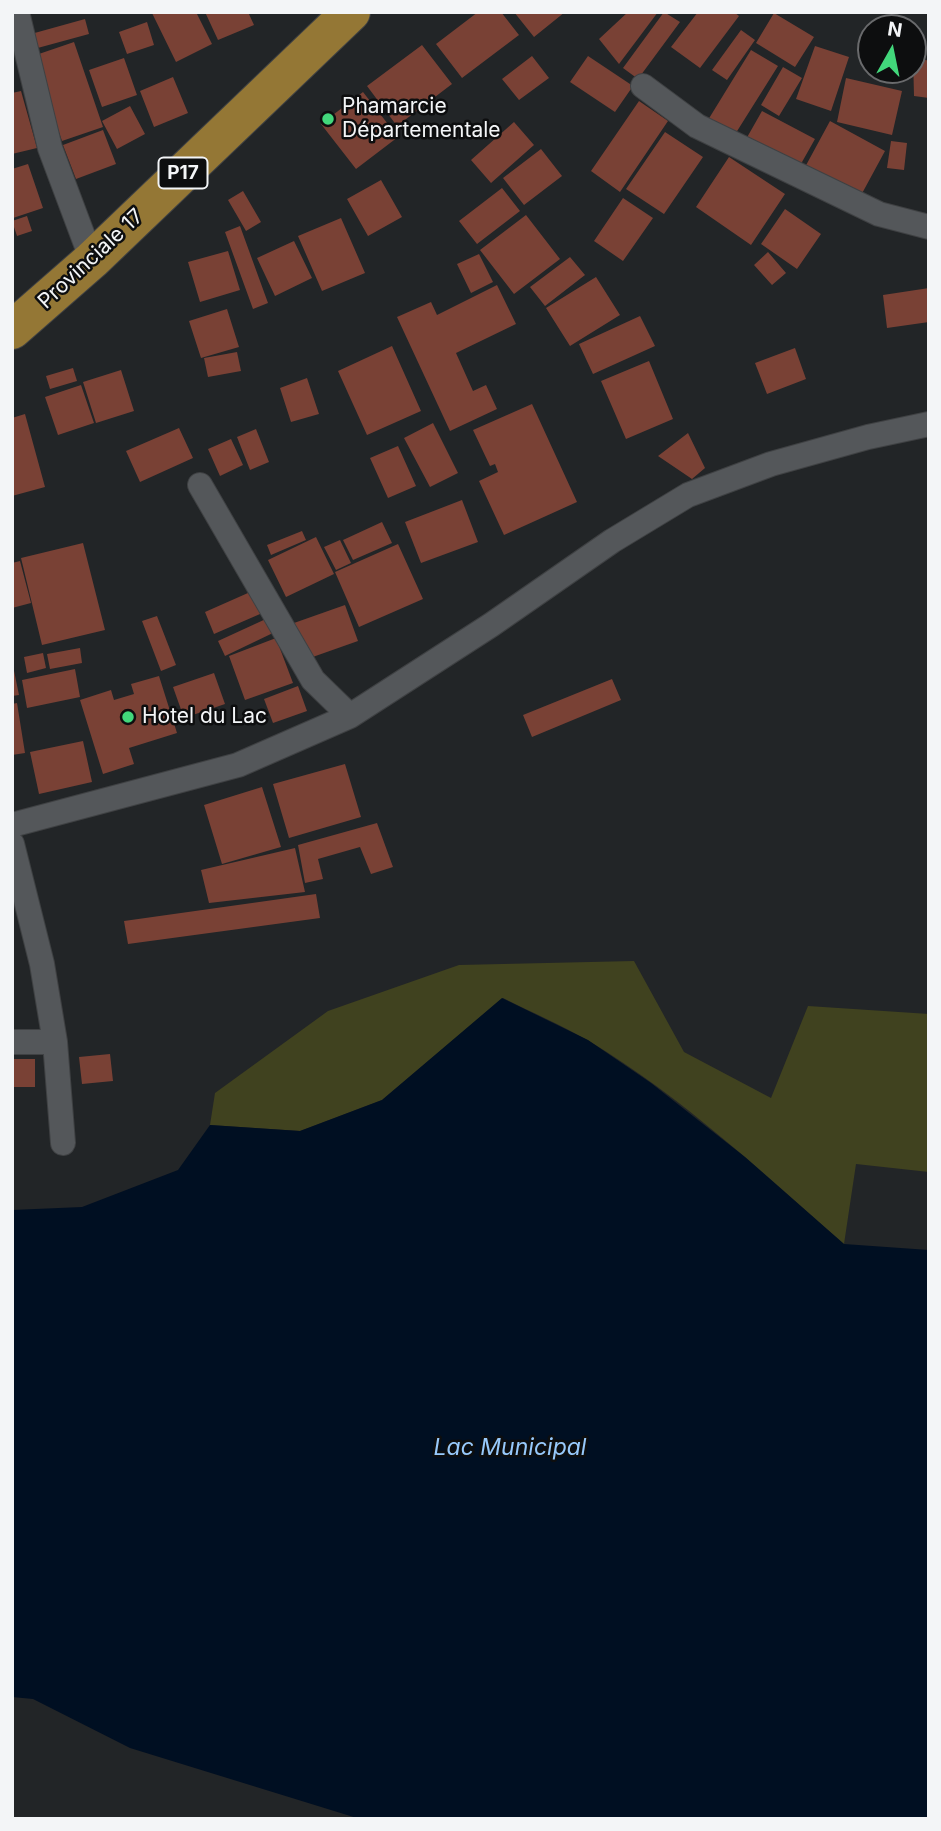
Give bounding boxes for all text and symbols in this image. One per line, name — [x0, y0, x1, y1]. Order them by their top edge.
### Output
north arrow — [857, 14, 927, 84]
text: N — [886, 17, 904, 42]
place label: Phamarcie Départementale — [342, 94, 501, 144]
marker: Phamarcie Départementale — [320, 111, 336, 127]
road number: P17 — [158, 158, 208, 188]
street label: Provinciale 17 — [33, 204, 149, 314]
place label: Hotel du Lac — [142, 704, 267, 730]
marker: Hotel du Lac — [120, 709, 136, 725]
water label: Lac Municipal — [434, 1434, 586, 1462]

